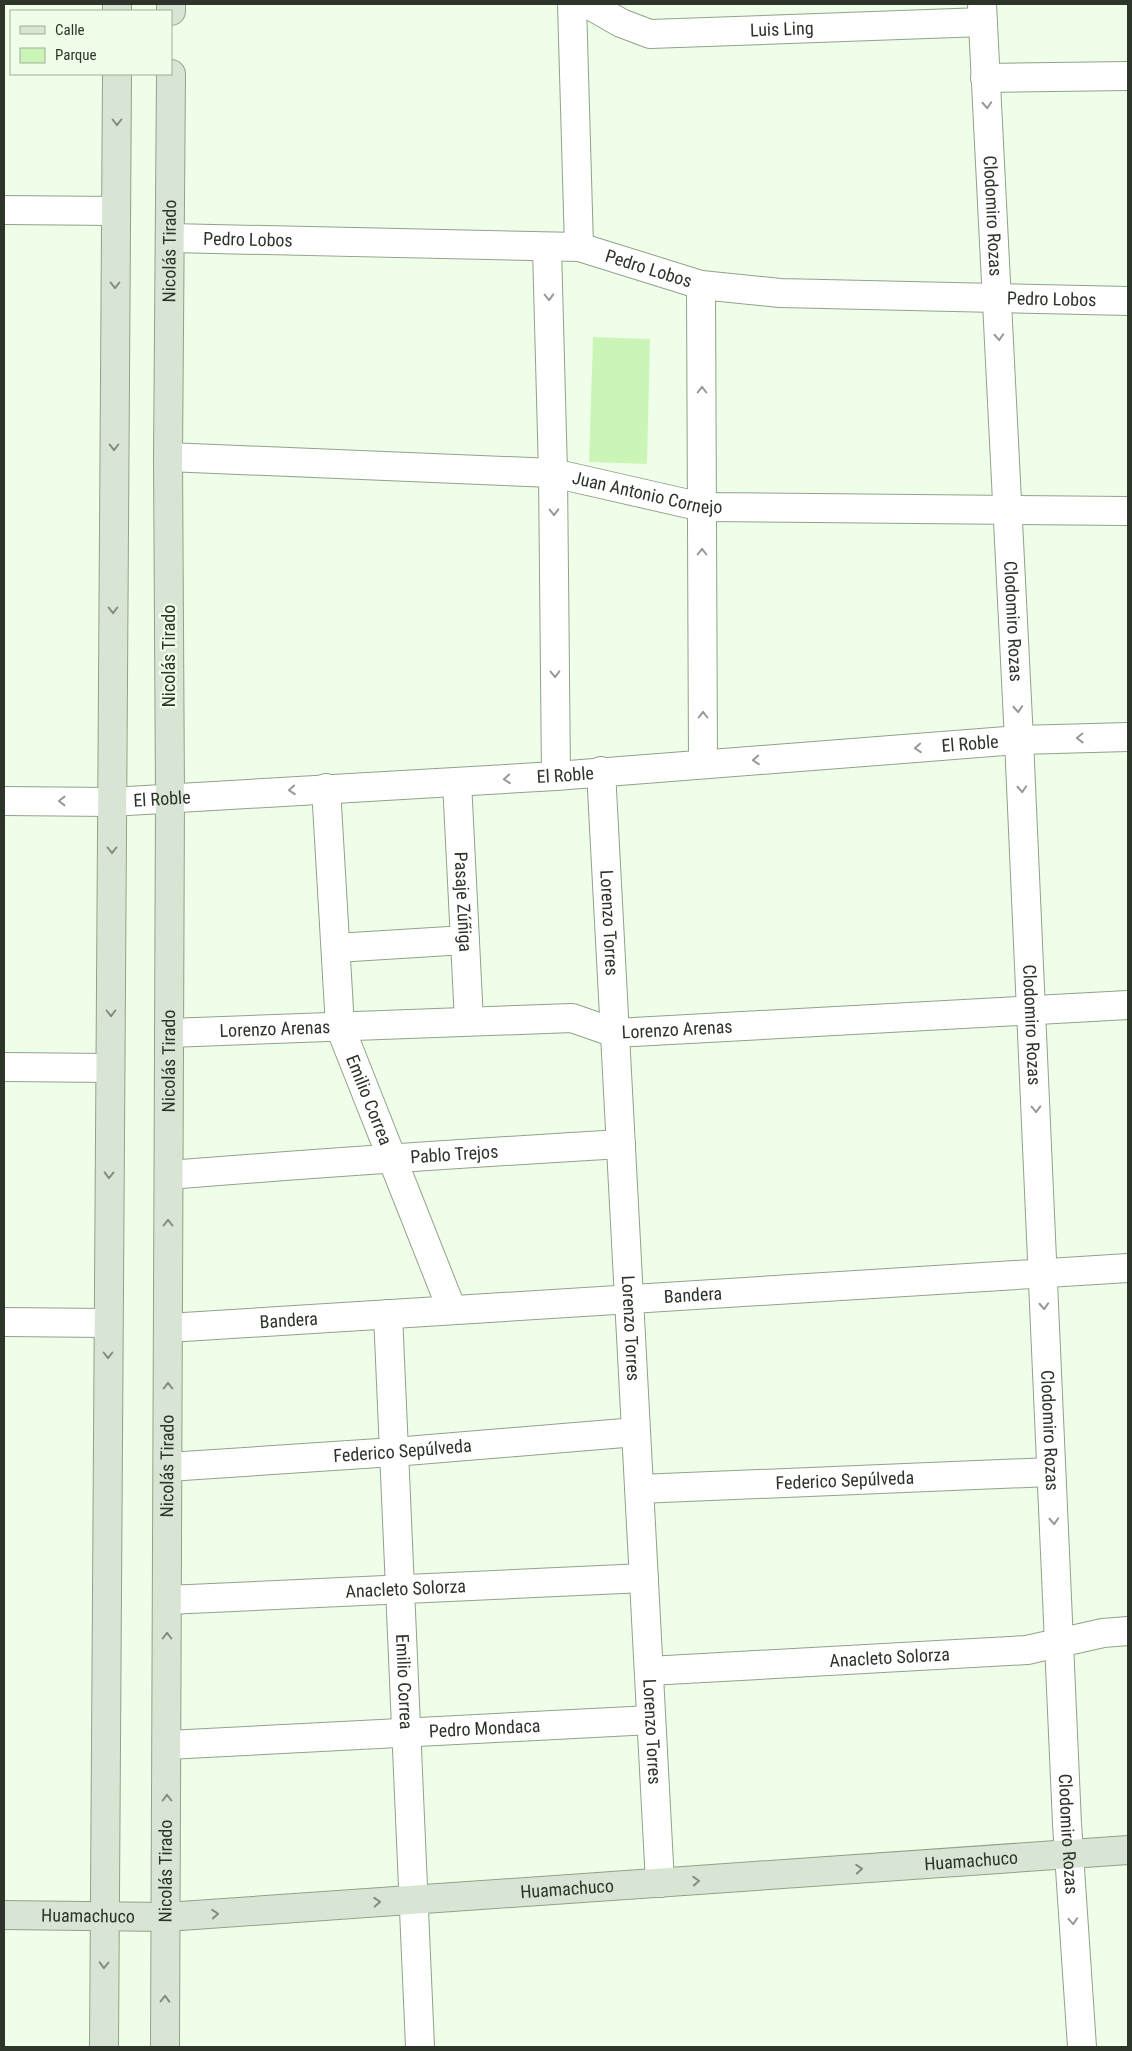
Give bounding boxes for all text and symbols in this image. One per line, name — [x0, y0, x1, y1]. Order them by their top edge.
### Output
legend — [10, 10, 172, 75]
street label: Luis Ling — [750, 17, 814, 40]
text: Calle — [55, 21, 85, 39]
text: Parque — [55, 46, 97, 64]
one-way arrow — [981, 101, 992, 109]
one-way arrow — [111, 119, 122, 127]
street label: Clodomiro Rozas — [980, 155, 1007, 277]
street label: Nicolás Tirado — [158, 200, 180, 302]
street label: Pedro Lobos — [203, 228, 293, 251]
street label: Pedro Lobos — [603, 245, 695, 292]
one-way arrow — [110, 282, 120, 289]
street label: Pedro Lobos — [1007, 287, 1097, 310]
one-way arrow — [543, 293, 554, 301]
one-way arrow — [993, 333, 1004, 341]
one-way arrow — [696, 386, 707, 394]
one-way arrow — [109, 444, 119, 452]
street label: Juan Antonio Cornejo — [570, 467, 723, 517]
one-way arrow — [549, 508, 559, 516]
one-way arrow — [697, 548, 707, 556]
street label: Clodomiro Rozas — [1000, 560, 1027, 682]
street label: Nicolás Tirado — [158, 605, 179, 707]
one-way arrow — [108, 606, 118, 614]
one-way arrow — [550, 670, 561, 678]
one-way arrow — [1012, 705, 1023, 713]
one-way arrow — [698, 711, 708, 718]
street label: El Roble — [941, 731, 999, 756]
one-way arrow — [1075, 733, 1083, 743]
one-way arrow — [914, 742, 922, 753]
one-way arrow — [752, 754, 760, 765]
street label: El Roble — [536, 762, 595, 787]
one-way arrow — [503, 773, 511, 784]
one-way arrow — [288, 785, 296, 796]
one-way arrow — [1016, 785, 1027, 793]
street label: El Roble — [133, 786, 191, 811]
one-way arrow — [58, 796, 66, 806]
one-way arrow — [107, 847, 117, 855]
street label: Pasaje Zúñiga — [451, 851, 477, 952]
street label: Lorenzo Torres — [596, 869, 623, 976]
street label: Clodomiro Rozas — [1019, 964, 1045, 1086]
one-way arrow — [106, 1010, 116, 1017]
street label: Nicolás Tirado — [158, 1010, 179, 1112]
street label: Lorenzo Arenas — [219, 1016, 331, 1041]
street label: Lorenzo Arenas — [621, 1016, 733, 1043]
street label: Emilio Correa — [342, 1052, 397, 1148]
one-way arrow — [1030, 1105, 1041, 1113]
street label: Pablo Trejos — [410, 1141, 499, 1167]
one-way arrow — [104, 1172, 115, 1180]
one-way arrow — [163, 1219, 174, 1227]
street label: Lorenzo Torres — [618, 1275, 644, 1382]
street label: Bandera — [663, 1282, 723, 1307]
one-way arrow — [1039, 1302, 1050, 1310]
street label: Bandera — [259, 1308, 318, 1332]
one-way arrow — [103, 1352, 113, 1360]
street label: Clodomiro Rozas — [1037, 1370, 1063, 1491]
one-way arrow — [163, 1381, 173, 1389]
street label: Nicolás Tirado — [156, 1415, 178, 1517]
street label: Federico Sepúlveda — [333, 1435, 472, 1466]
street label: Federico Sepúlveda — [775, 1467, 914, 1493]
one-way arrow — [1048, 1517, 1059, 1525]
street label: Anacleto Solorza — [345, 1575, 466, 1602]
one-way arrow — [162, 1631, 172, 1639]
street label: Emilio Correa — [392, 1634, 417, 1730]
street label: Anacleto Solorza — [829, 1643, 950, 1671]
street label: Lorenzo Torres — [639, 1678, 666, 1785]
street label: Pedro Mondaca — [428, 1715, 541, 1741]
street label: Clodomiro Rozas — [1055, 1773, 1083, 1895]
one-way arrow — [161, 1794, 172, 1802]
street label: Nicolás Tirado — [154, 1820, 176, 1922]
street label: Huamachuco — [923, 1847, 1019, 1874]
one-way arrow — [855, 1864, 863, 1875]
street label: Huamachuco — [519, 1875, 614, 1902]
one-way arrow — [693, 1875, 701, 1886]
one-way arrow — [373, 1897, 381, 1908]
street label: Huamachuco — [41, 1904, 135, 1927]
one-way arrow — [211, 1908, 219, 1919]
one-way arrow — [1068, 1917, 1079, 1925]
one-way arrow — [99, 1962, 109, 1969]
one-way arrow — [160, 1994, 170, 2002]

